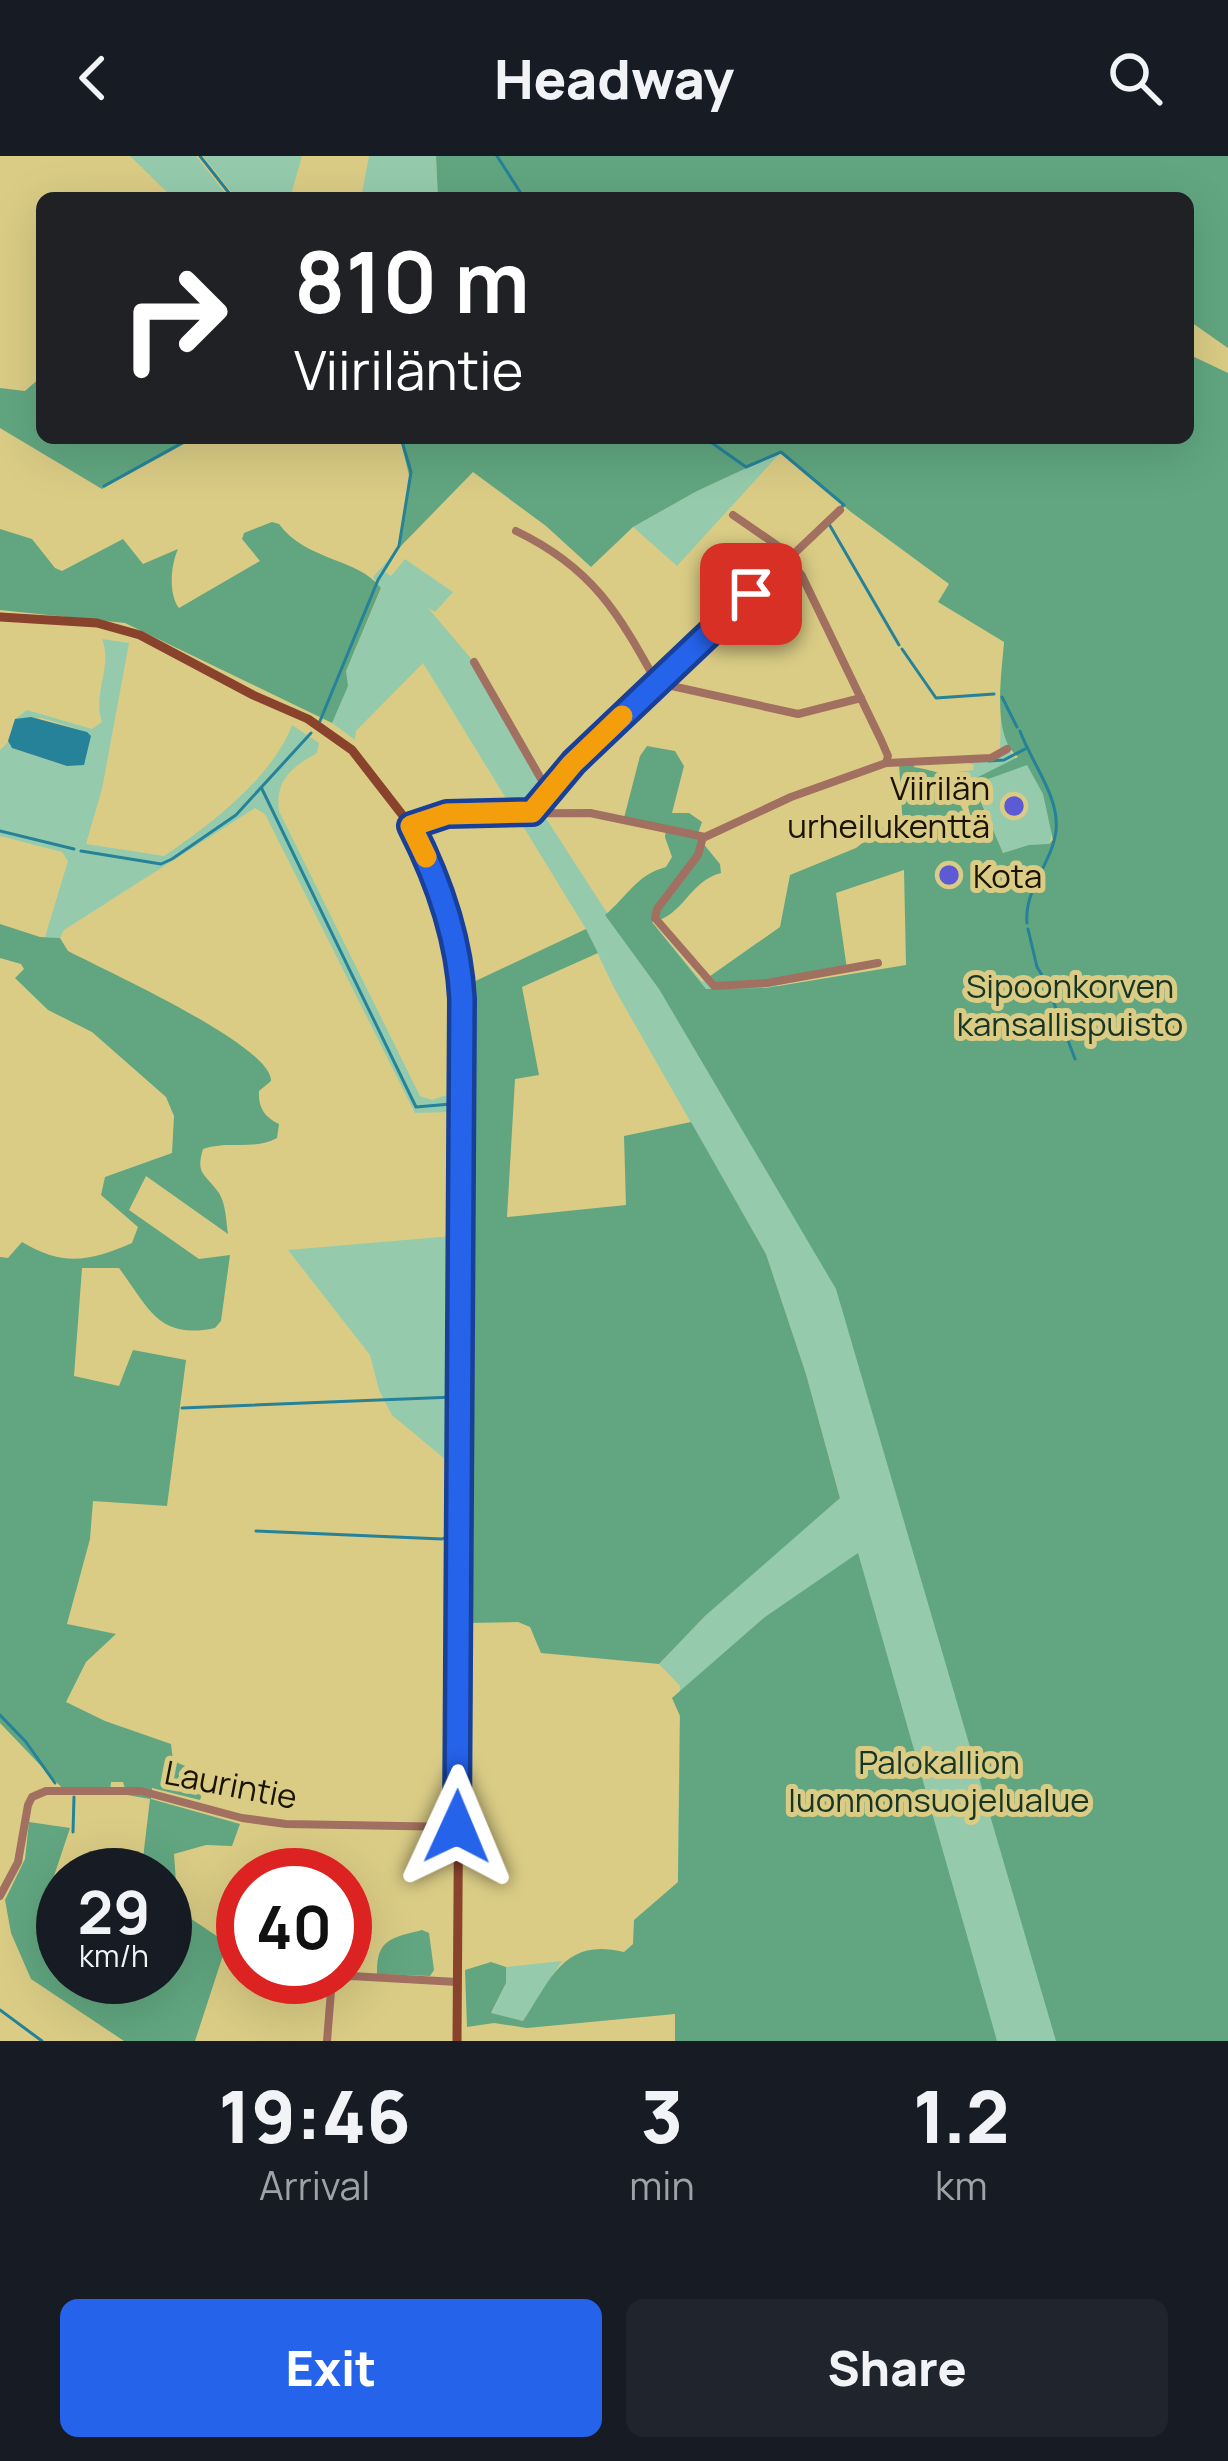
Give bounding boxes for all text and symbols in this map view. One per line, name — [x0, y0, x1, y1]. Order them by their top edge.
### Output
text: Headway — [494, 41, 734, 115]
icon: back — [60, 45, 126, 111]
icon: search — [1102, 45, 1168, 111]
text: 810 m — [294, 223, 530, 338]
icon: right — [96, 240, 252, 396]
text: Viiriläntie — [294, 332, 523, 406]
pin — [700, 543, 802, 645]
icon: arrive — [718, 561, 784, 627]
place label: Viirilän urheilukenttä — [787, 765, 990, 848]
marker: Viirilän urheilukenttä — [1001, 793, 1027, 819]
place label: Kota — [973, 853, 1042, 898]
marker: Kota — [936, 862, 962, 888]
park label: Sipoonkorven kansallispuisto — [957, 963, 1183, 1046]
park label: Palokallion luonnonsuojelualue — [788, 1739, 1090, 1822]
street label: Laurintie — [161, 1749, 301, 1819]
position arrow — [394, 1764, 520, 1890]
speed limit sign: 40 — [216, 1848, 372, 2004]
text: 29 — [77, 1870, 151, 1952]
text: km/h — [79, 1935, 149, 1976]
text: 19:46 — [219, 2066, 411, 2165]
text: 3 — [641, 2066, 683, 2165]
text: 1.2 — [913, 2066, 1009, 2165]
text: Arrival — [259, 2158, 370, 2212]
text: min — [629, 2158, 695, 2212]
text: km — [935, 2158, 987, 2212]
button: Exit — [60, 2299, 602, 2437]
button: Share — [626, 2299, 1168, 2437]

